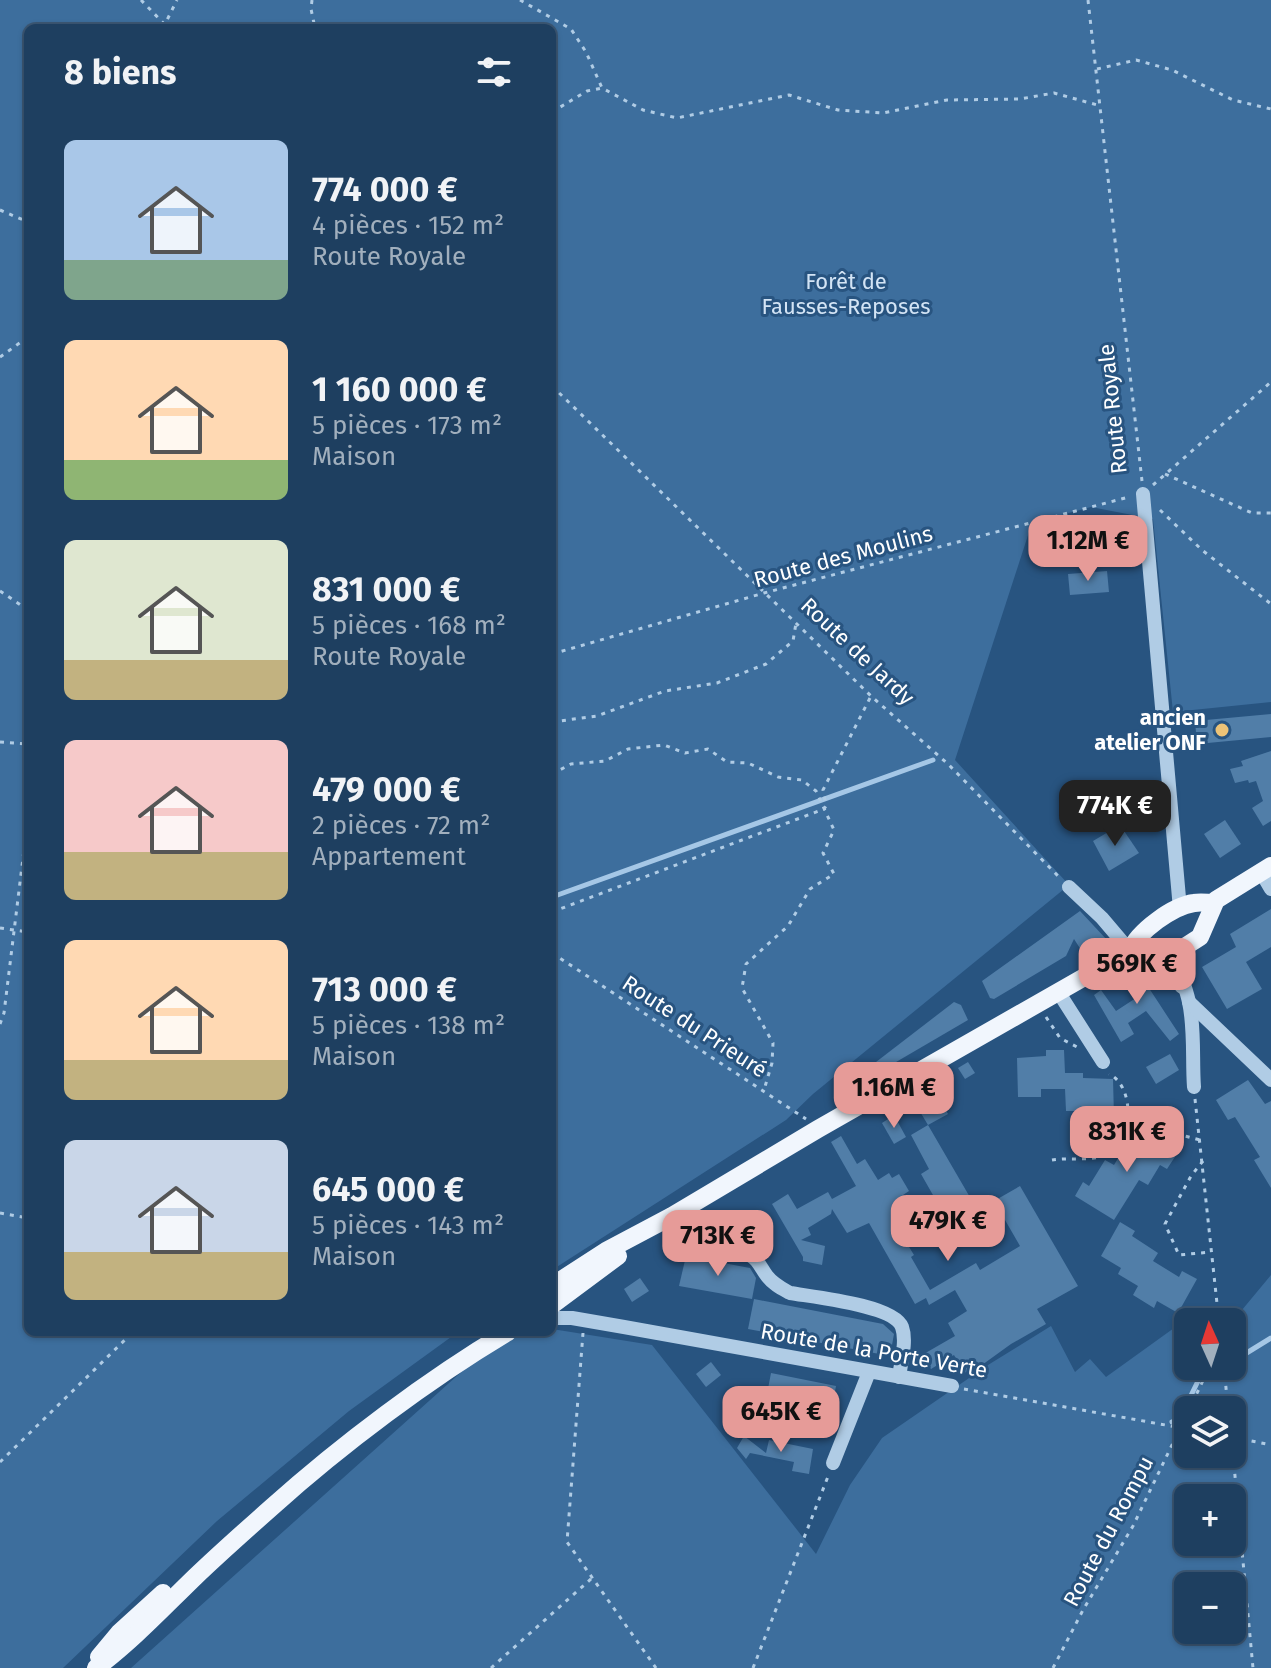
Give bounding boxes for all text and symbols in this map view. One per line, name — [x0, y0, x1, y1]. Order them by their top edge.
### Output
icon: filters — [472, 50, 516, 94]
text: 8 biens — [64, 52, 177, 93]
text: 774 000 € — [312, 169, 458, 210]
icon: home — [128, 172, 224, 268]
text: 4 pièces · 152 m² — [312, 210, 504, 241]
text: Route Royale — [312, 241, 466, 272]
park label: Forêt de Fausses-Reposes — [762, 268, 930, 320]
street label: Route Royale — [1092, 343, 1133, 475]
text: 1 160 000 € — [312, 369, 487, 410]
icon: home — [128, 372, 224, 468]
text: 5 pièces · 173 m² — [312, 410, 502, 441]
text: Maison — [312, 441, 396, 472]
pin: 1.12M € — [1014, 515, 1162, 583]
street label: Route des Moulins — [751, 520, 935, 593]
text: 1.12M € — [1046, 525, 1130, 556]
text: 831 000 € — [312, 569, 460, 610]
icon: home — [128, 572, 224, 668]
street label: Route de Jardy — [795, 592, 920, 711]
text: 5 pièces · 168 m² — [312, 610, 506, 641]
text: Route Royale — [312, 641, 466, 672]
place label: ancien atelier ONF — [1094, 704, 1206, 756]
marker: ancien atelier ONF — [1213, 721, 1231, 739]
text: 479 000 € — [312, 769, 461, 810]
icon: home — [128, 772, 224, 868]
pin: 774K € — [1050, 780, 1180, 848]
text: 774K € — [1077, 790, 1153, 821]
text: 2 pièces · 72 m² — [312, 810, 490, 841]
text: Appartement — [312, 841, 466, 872]
pin: 569K € — [1072, 938, 1202, 1006]
text: 569K € — [1097, 948, 1177, 979]
text: 713 000 € — [312, 969, 457, 1010]
street label: Route du Prieuré — [617, 969, 772, 1083]
icon: home — [128, 972, 224, 1068]
text: 5 pièces · 138 m² — [312, 1010, 505, 1041]
text: Maison — [312, 1041, 396, 1072]
pin: 1.16M € — [820, 1062, 968, 1130]
text: 1.16M € — [852, 1072, 936, 1103]
pin: 831K € — [1062, 1106, 1192, 1174]
text: 831K € — [1088, 1116, 1166, 1147]
text: 645 000 € — [312, 1169, 464, 1210]
icon: home — [128, 1172, 224, 1268]
pin: 479K € — [883, 1195, 1013, 1263]
text: 479K € — [909, 1205, 987, 1236]
text: 5 pièces · 143 m² — [312, 1210, 504, 1241]
pin: 713K € — [653, 1210, 783, 1278]
text: 713K € — [680, 1220, 756, 1251]
text: Maison — [312, 1241, 396, 1272]
north arrow — [1174, 1308, 1246, 1380]
map controls — [1174, 1308, 1246, 1644]
street label: Route de la Porte Verte — [758, 1317, 989, 1384]
pin: 645K € — [716, 1386, 846, 1454]
text: 645K € — [740, 1396, 822, 1427]
button: layers — [1174, 1396, 1246, 1468]
street label: Route du Rompu — [1057, 1451, 1159, 1611]
button: + — [1174, 1484, 1246, 1556]
button: − — [1174, 1572, 1246, 1644]

